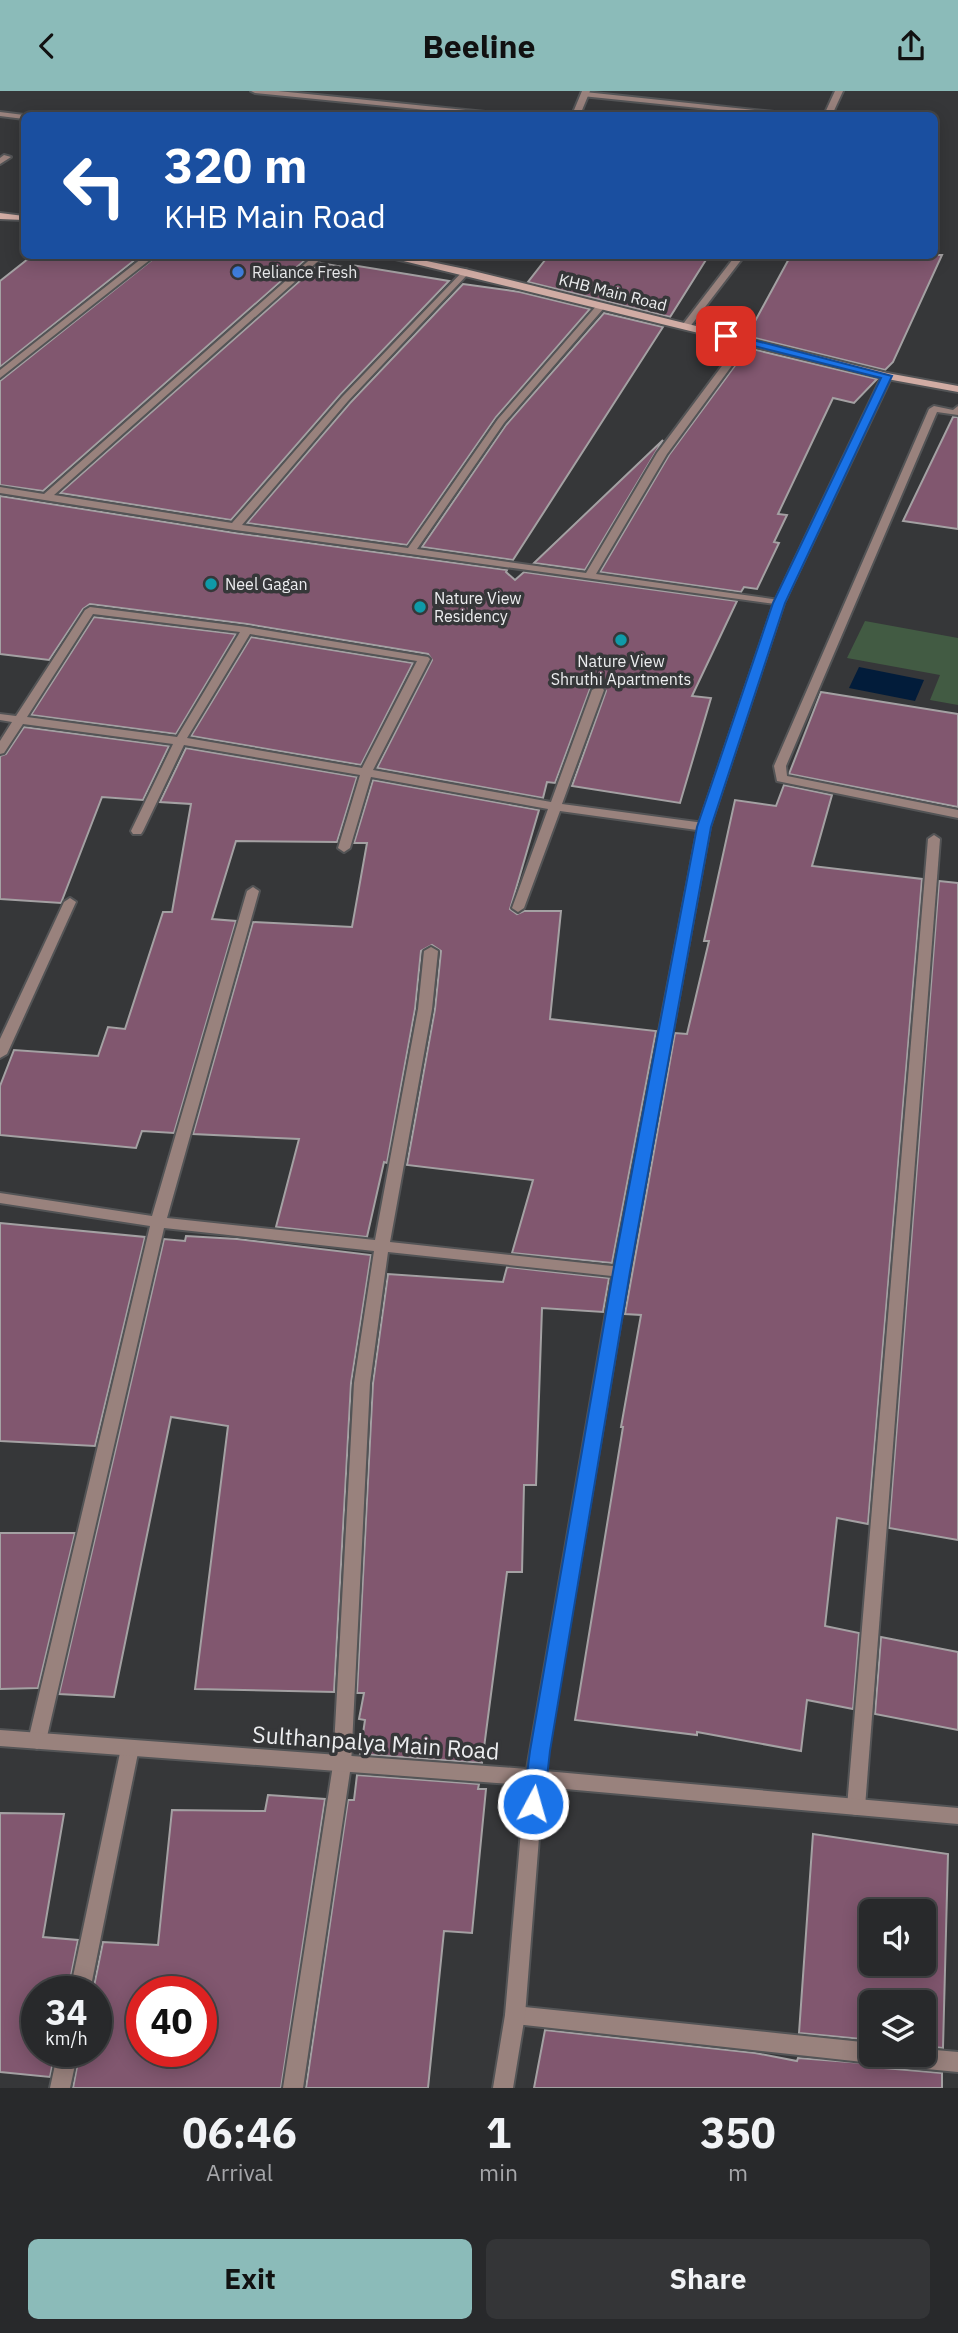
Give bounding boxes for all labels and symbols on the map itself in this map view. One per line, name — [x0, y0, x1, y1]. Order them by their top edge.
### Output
place label: Reliance Fresh — [252, 262, 357, 282]
marker: Reliance Fresh — [230, 264, 246, 280]
street label: KHB Main Road — [557, 269, 669, 315]
pin — [696, 306, 756, 366]
place label: Neel Gagan — [225, 574, 308, 594]
marker: Neel Gagan — [203, 576, 219, 592]
place label: Nature View Residency — [434, 588, 522, 626]
marker: Nature View Residency — [412, 599, 428, 615]
marker: Nature View Shruthi Apartments — [613, 632, 629, 648]
place label: Nature View Shruthi Apartments — [551, 651, 691, 689]
street label: Sulthanpalya Main Road — [251, 1718, 501, 1766]
position arrow — [496, 1767, 570, 1841]
speed limit sign: 40 — [126, 1976, 217, 2067]

